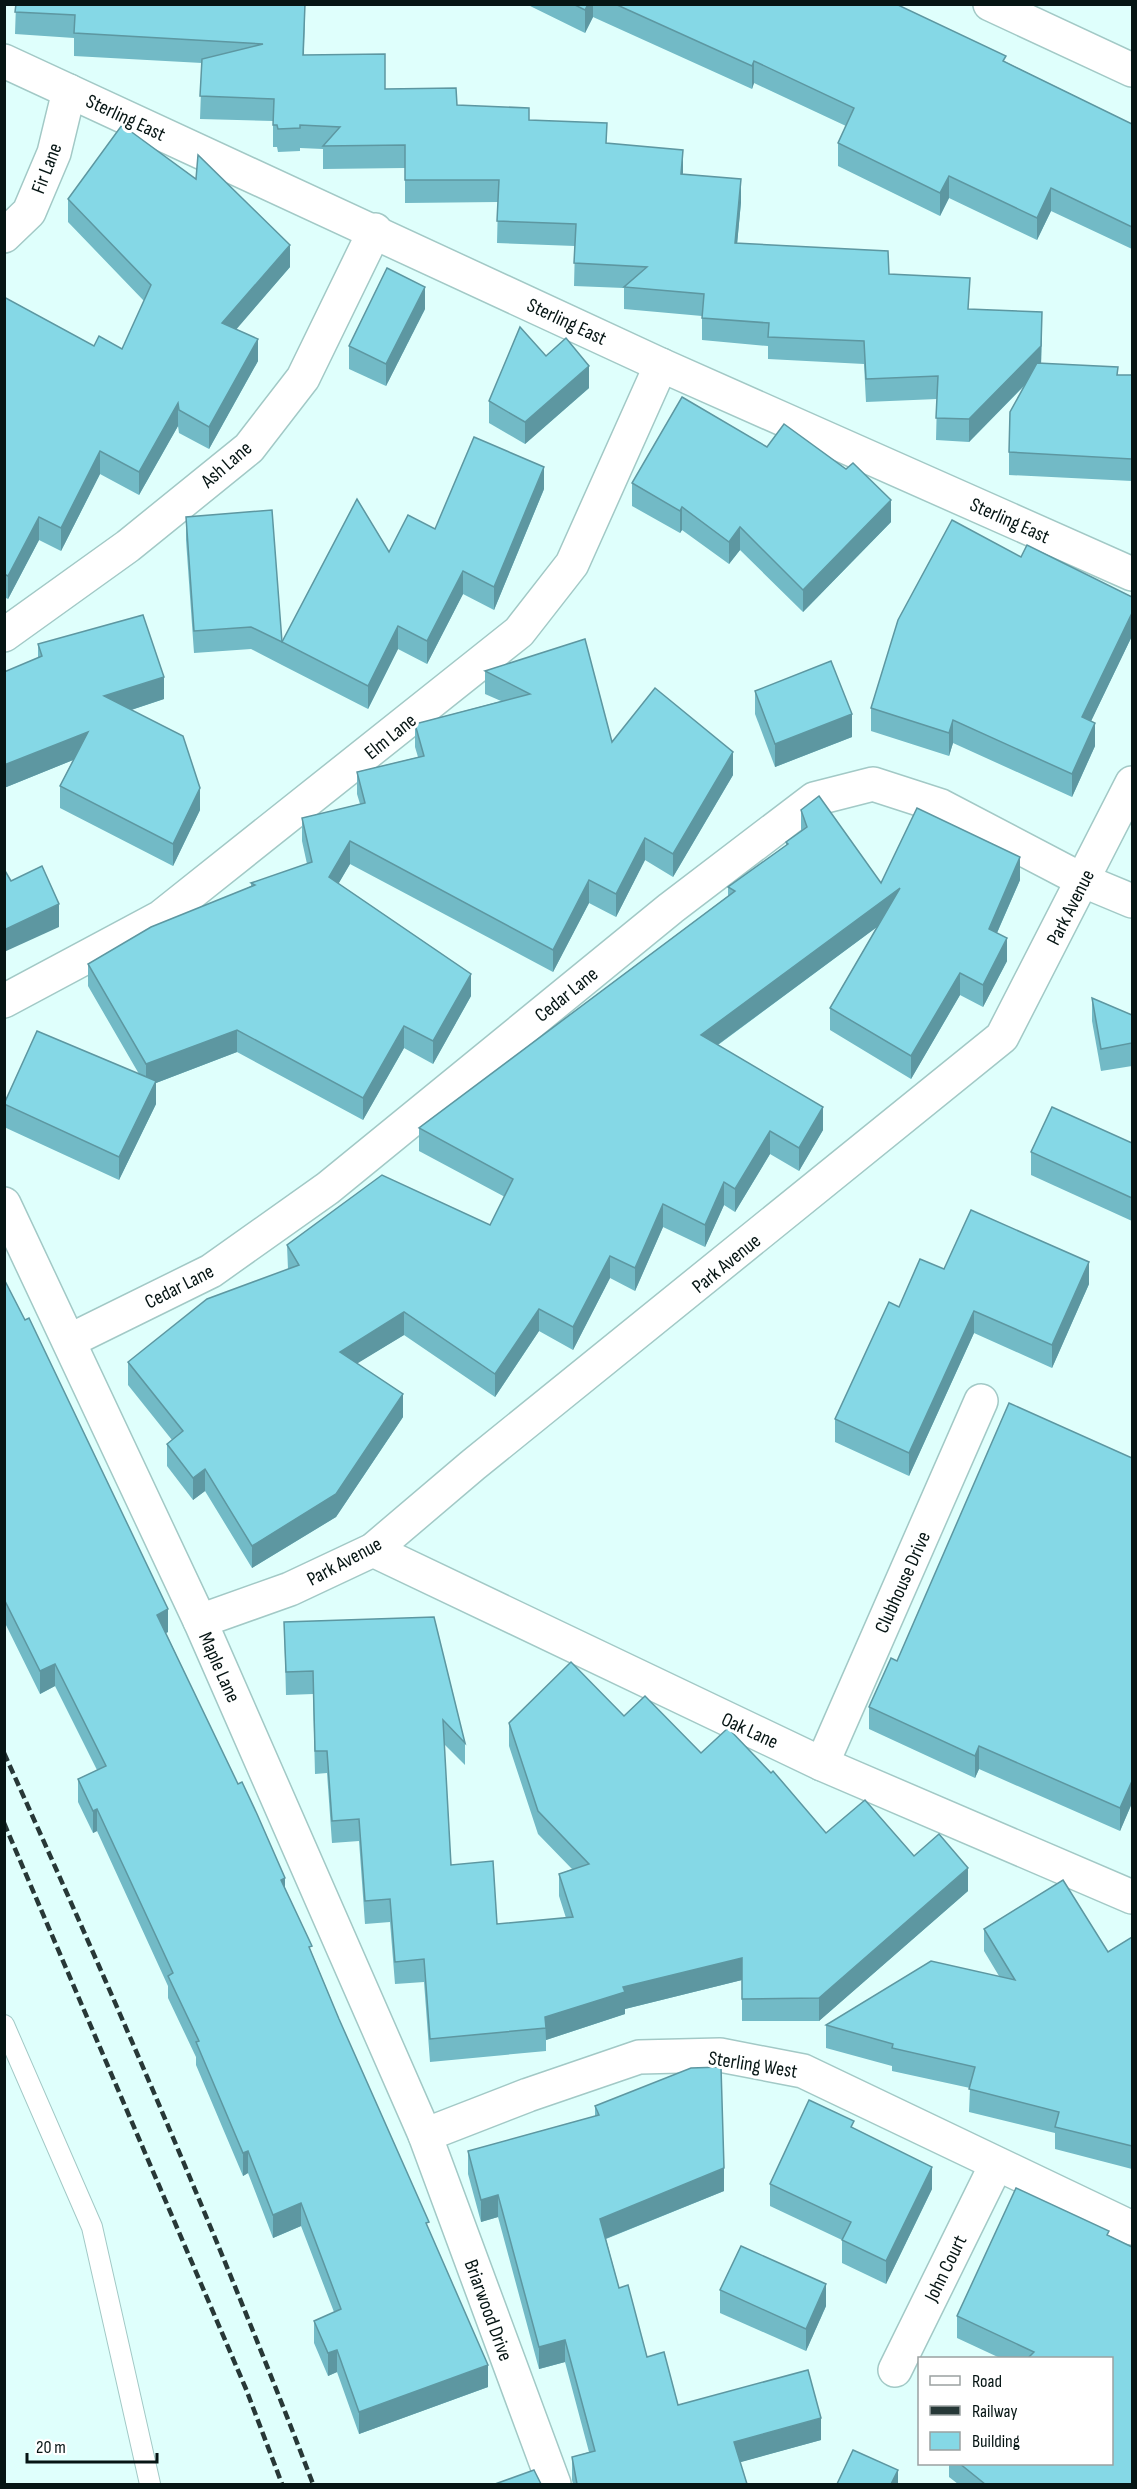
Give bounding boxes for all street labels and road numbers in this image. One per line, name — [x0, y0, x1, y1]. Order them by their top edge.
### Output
street label: Sterling East — [82, 89, 169, 147]
street label: Fir Lane — [26, 140, 67, 197]
street label: Sterling East — [523, 293, 610, 351]
street label: Ash Lane — [196, 436, 257, 494]
street label: Sterling East — [966, 493, 1053, 549]
street label: Elm Lane — [360, 709, 421, 765]
street label: Park Avenue — [1042, 866, 1100, 949]
street label: Cedar Lane — [530, 962, 603, 1027]
street label: Park Avenue — [687, 1229, 766, 1299]
street label: Cedar Lane — [141, 1259, 218, 1314]
street label: Clubhouse Drive — [870, 1528, 936, 1637]
street label: Park Avenue — [303, 1532, 386, 1592]
street label: Maple Lane — [193, 1628, 245, 1706]
street label: Oak Lane — [717, 1707, 782, 1754]
street label: Sterling West — [707, 2046, 799, 2084]
street label: John Court — [919, 2231, 972, 2306]
street label: Briarwood Drive — [459, 2256, 518, 2364]

